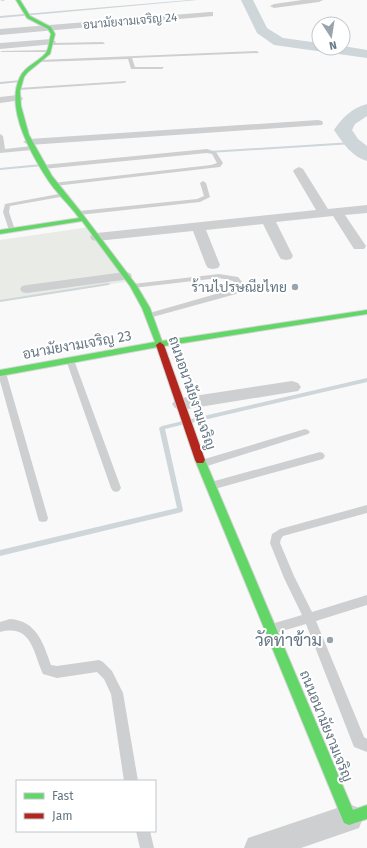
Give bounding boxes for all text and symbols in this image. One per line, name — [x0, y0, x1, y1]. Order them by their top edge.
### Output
street label: อนามัยงามเจริญ 24 — [82, 10, 178, 32]
north arrow — [311, 16, 351, 56]
text: N — [328, 38, 338, 52]
place label: ร้านไปรษณียไทย — [191, 278, 287, 296]
marker: ร้านไปรษณียไทย — [290, 282, 300, 292]
street label: อนามัยงามเจริญ 23 — [21, 327, 133, 363]
street label: ถนนอนามัยงามเจริญ — [165, 334, 219, 452]
place label: วัดท่าข้าม — [255, 630, 322, 651]
marker: วัดท่าข้าม — [325, 635, 335, 645]
street label: ถนนอนามัยงามเจริญ — [296, 668, 356, 784]
legend — [16, 780, 156, 832]
text: Fast — [52, 789, 74, 803]
text: Jam — [52, 809, 72, 823]

